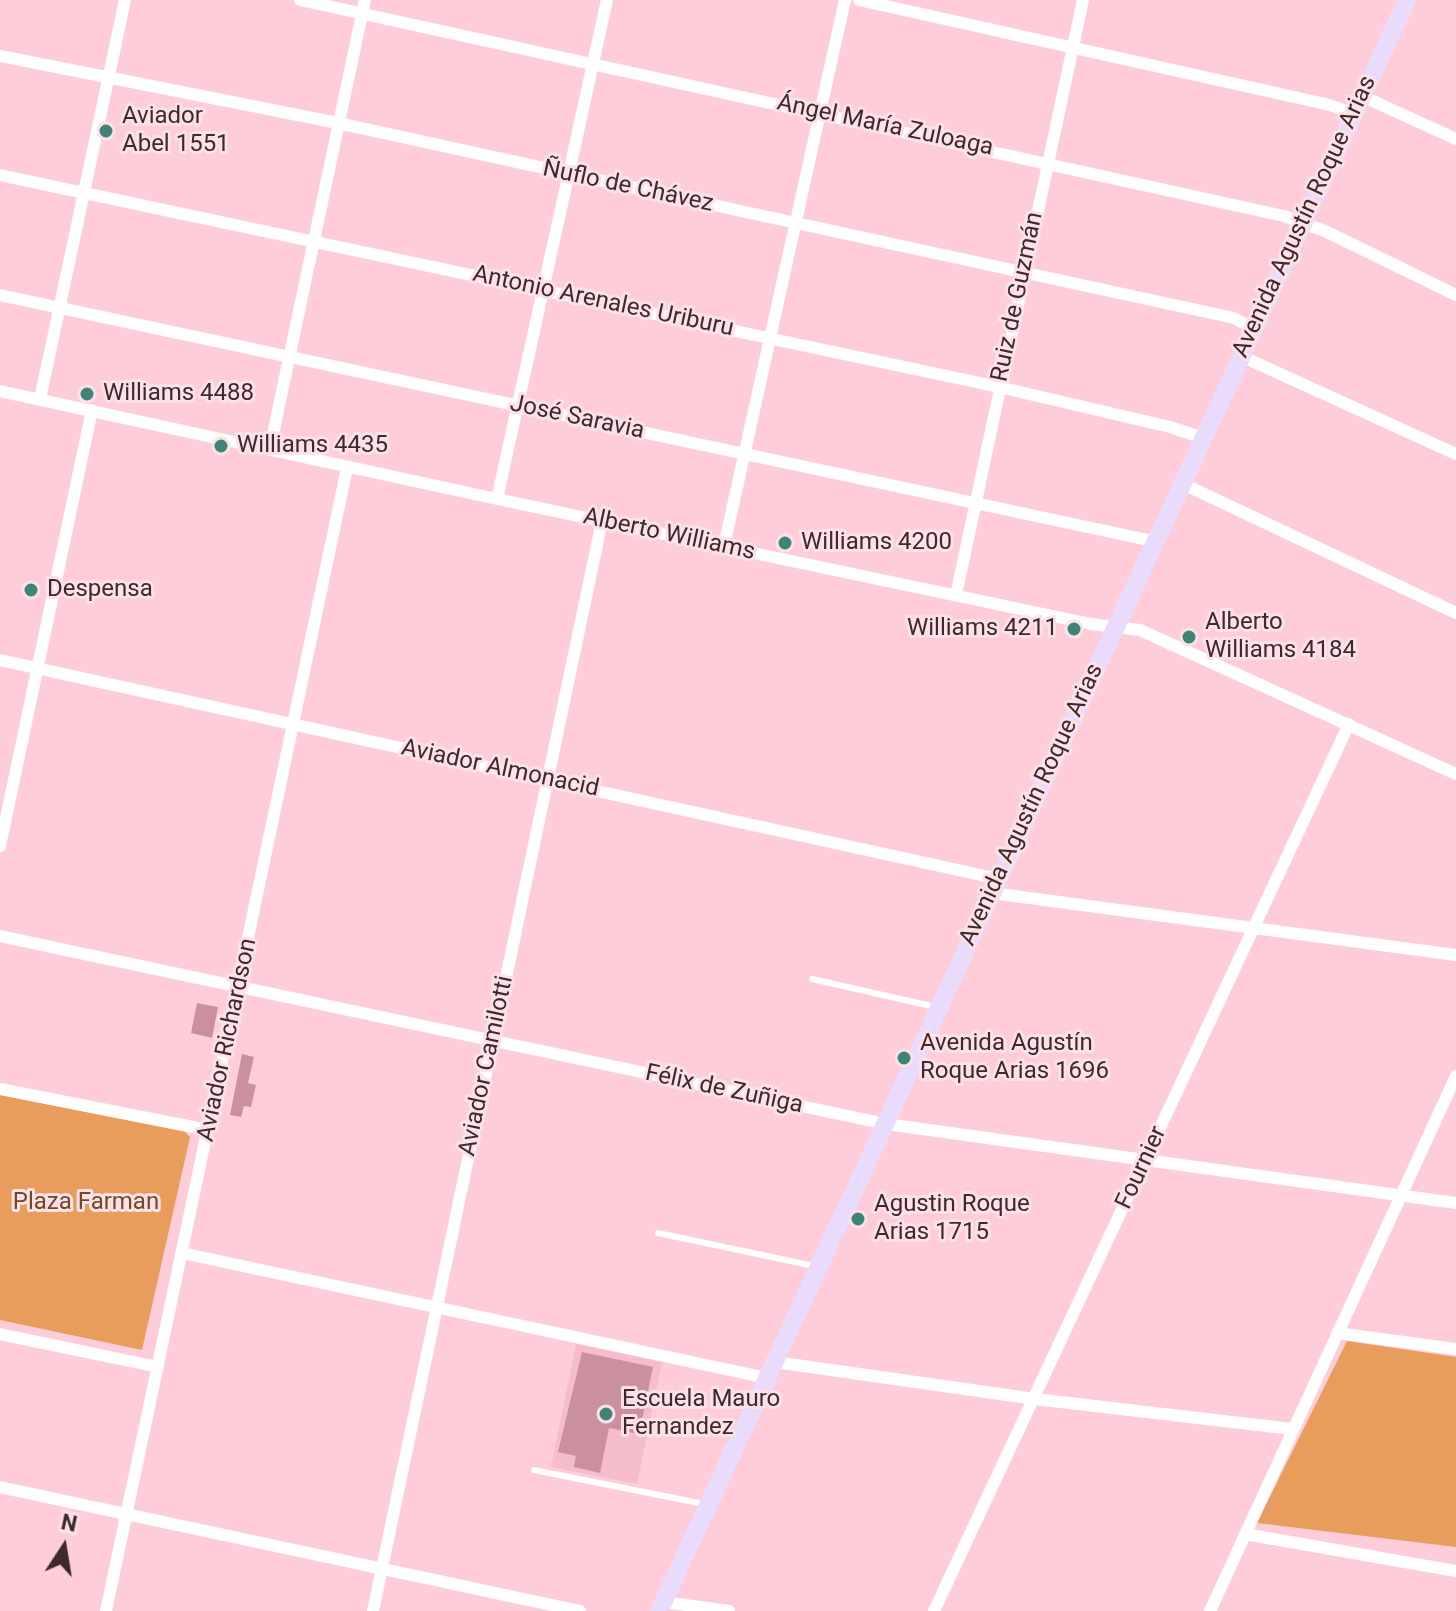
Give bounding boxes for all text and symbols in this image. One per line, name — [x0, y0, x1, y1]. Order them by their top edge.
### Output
street label: Avenida Agustín Roque Arias — [1227, 71, 1383, 363]
street label: Ángel María Zuloaga — [774, 89, 996, 163]
place label: Aviador Abel 1551 — [122, 103, 230, 159]
marker: Aviador Abel 1551 — [97, 122, 115, 140]
street label: Ñuflo de Chávez — [540, 155, 716, 219]
street label: Ruiz de Guzmán — [986, 210, 1050, 384]
street label: Antonio Arenales Uriburu — [470, 260, 736, 344]
place label: Williams 4488 — [103, 380, 254, 408]
marker: Williams 4488 — [78, 385, 96, 403]
street label: José Saravia — [507, 390, 647, 446]
place label: Williams 4435 — [237, 432, 388, 460]
marker: Williams 4435 — [212, 437, 230, 455]
street label: Alberto Williams — [581, 503, 757, 567]
place label: Williams 4200 — [801, 529, 952, 557]
marker: Williams 4200 — [776, 534, 794, 552]
place label: Despensa — [47, 576, 153, 604]
marker: Despensa — [22, 581, 40, 599]
place label: Alberto Williams 4184 — [1205, 609, 1356, 665]
place label: Williams 4211 — [907, 615, 1058, 643]
marker: Williams 4211 — [1065, 620, 1083, 638]
marker: Alberto Williams 4184 — [1180, 628, 1198, 646]
street label: Avenida Agustín Roque Arias — [954, 659, 1110, 951]
street label: Aviador Almonacid — [399, 734, 601, 804]
street label: Aviador Richardson — [192, 936, 264, 1144]
street label: Aviador Camilotti — [454, 973, 520, 1159]
place label: Avenida Agustín Roque Arias 1696 — [920, 1030, 1109, 1086]
marker: Avenida Agustín Roque Arias 1696 — [895, 1049, 913, 1067]
street label: Félix de Zuñiga — [643, 1059, 805, 1121]
street label: Fournier — [1110, 1122, 1174, 1214]
park label: Plaza Farman — [13, 1189, 159, 1217]
place label: Agustin Roque Arias 1715 — [874, 1191, 1030, 1247]
marker: Agustin Roque Arias 1715 — [849, 1210, 867, 1228]
place label: Escuela Mauro Fernandez — [622, 1386, 780, 1442]
marker: Escuela Mauro Fernandez — [597, 1405, 615, 1423]
north arrow — [24, 1507, 104, 1587]
text: N — [59, 1509, 79, 1537]

